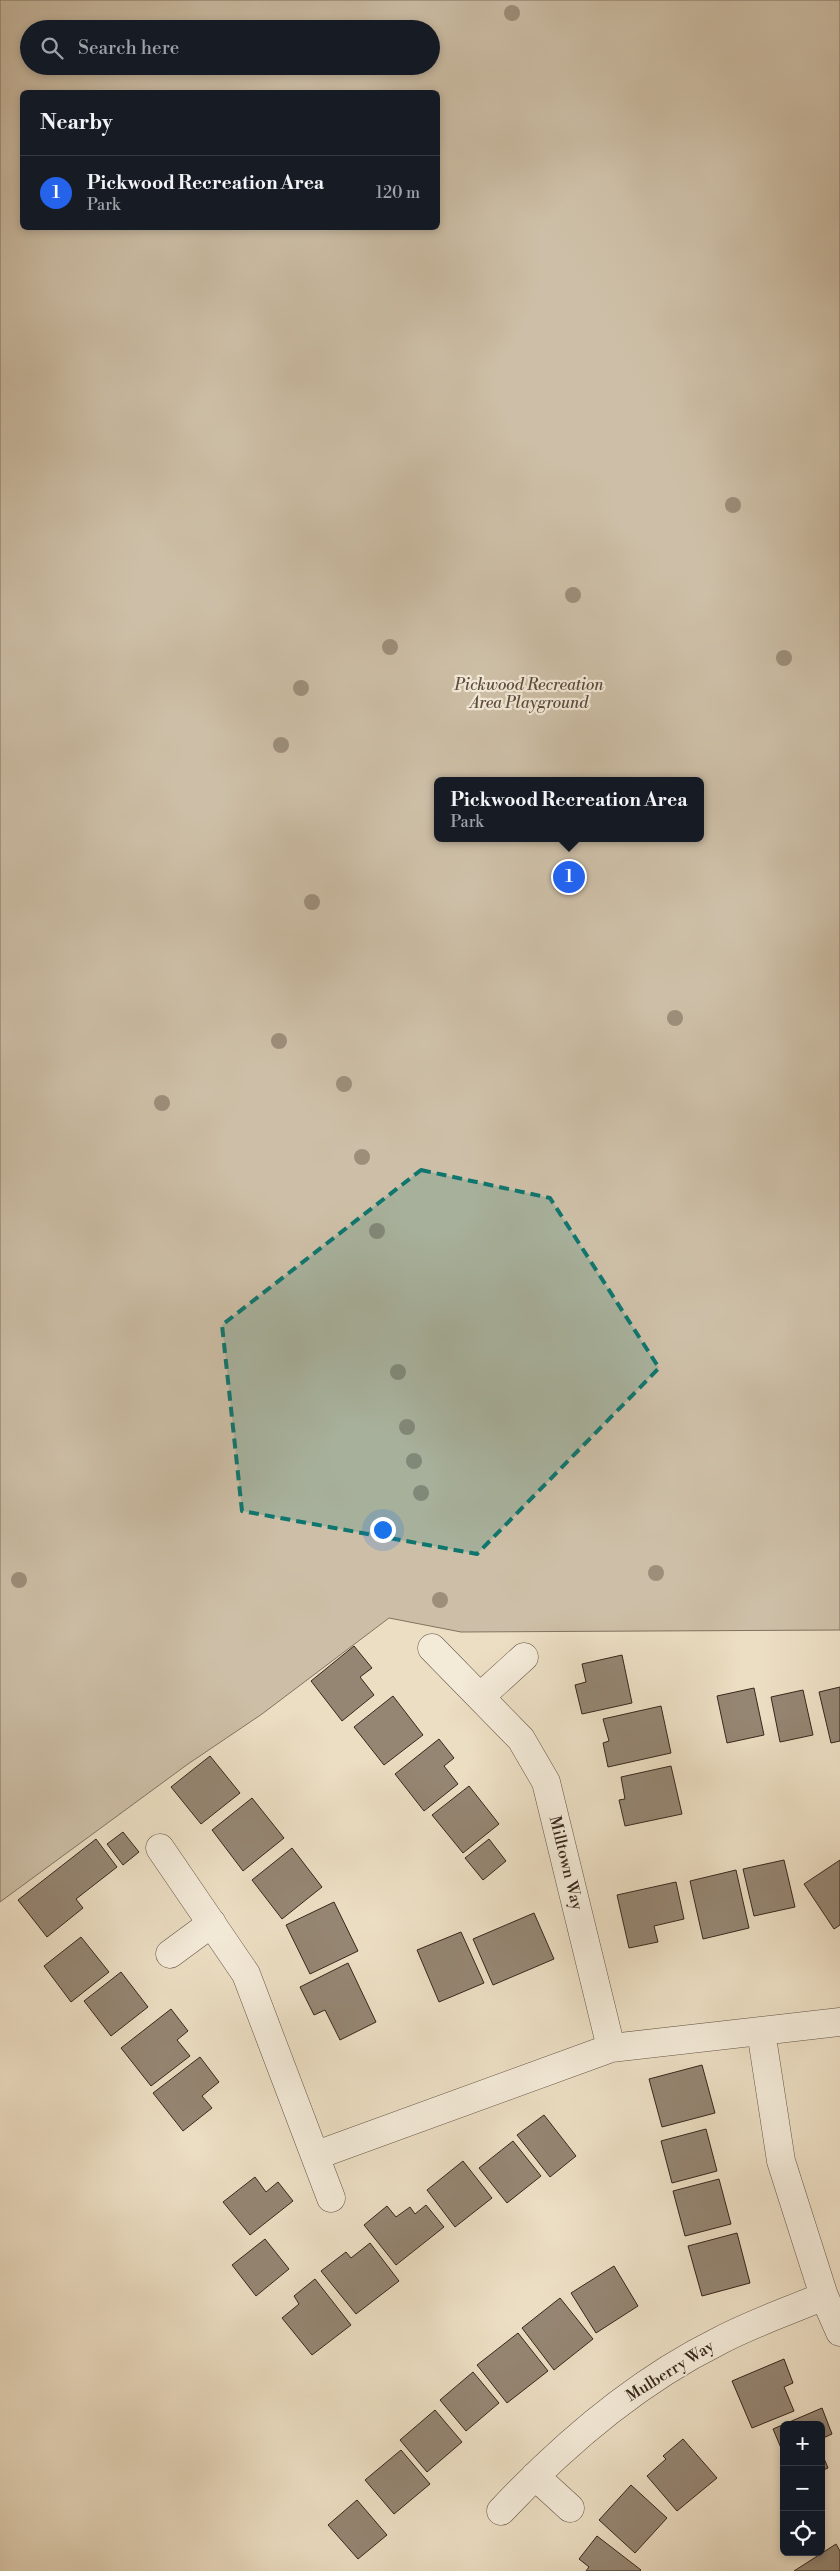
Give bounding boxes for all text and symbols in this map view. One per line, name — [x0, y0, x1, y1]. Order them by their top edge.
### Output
search box — [20, 20, 440, 75]
icon: search — [38, 34, 66, 62]
text: Search here — [78, 36, 179, 60]
text: Nearby — [40, 110, 113, 136]
text: Pickwood Recreation Area — [87, 171, 324, 195]
text: 1 — [52, 183, 60, 203]
text: 120 m — [376, 183, 420, 203]
text: Park — [87, 195, 120, 215]
park label: Pickwood Recreation Area Playground — [454, 675, 604, 713]
popup — [434, 777, 704, 842]
text: Pickwood Recreation Area — [450, 788, 688, 812]
text: Park — [450, 812, 484, 832]
pin: 1 — [553, 858, 585, 896]
your location — [370, 1517, 396, 1543]
street label: Milltown Way — [545, 1814, 587, 1912]
street label: Mulberry Way — [622, 2336, 718, 2406]
map controls — [780, 2421, 825, 2556]
button: + — [780, 2421, 825, 2466]
button: − — [780, 2466, 825, 2511]
button: locate — [780, 2511, 825, 2556]

